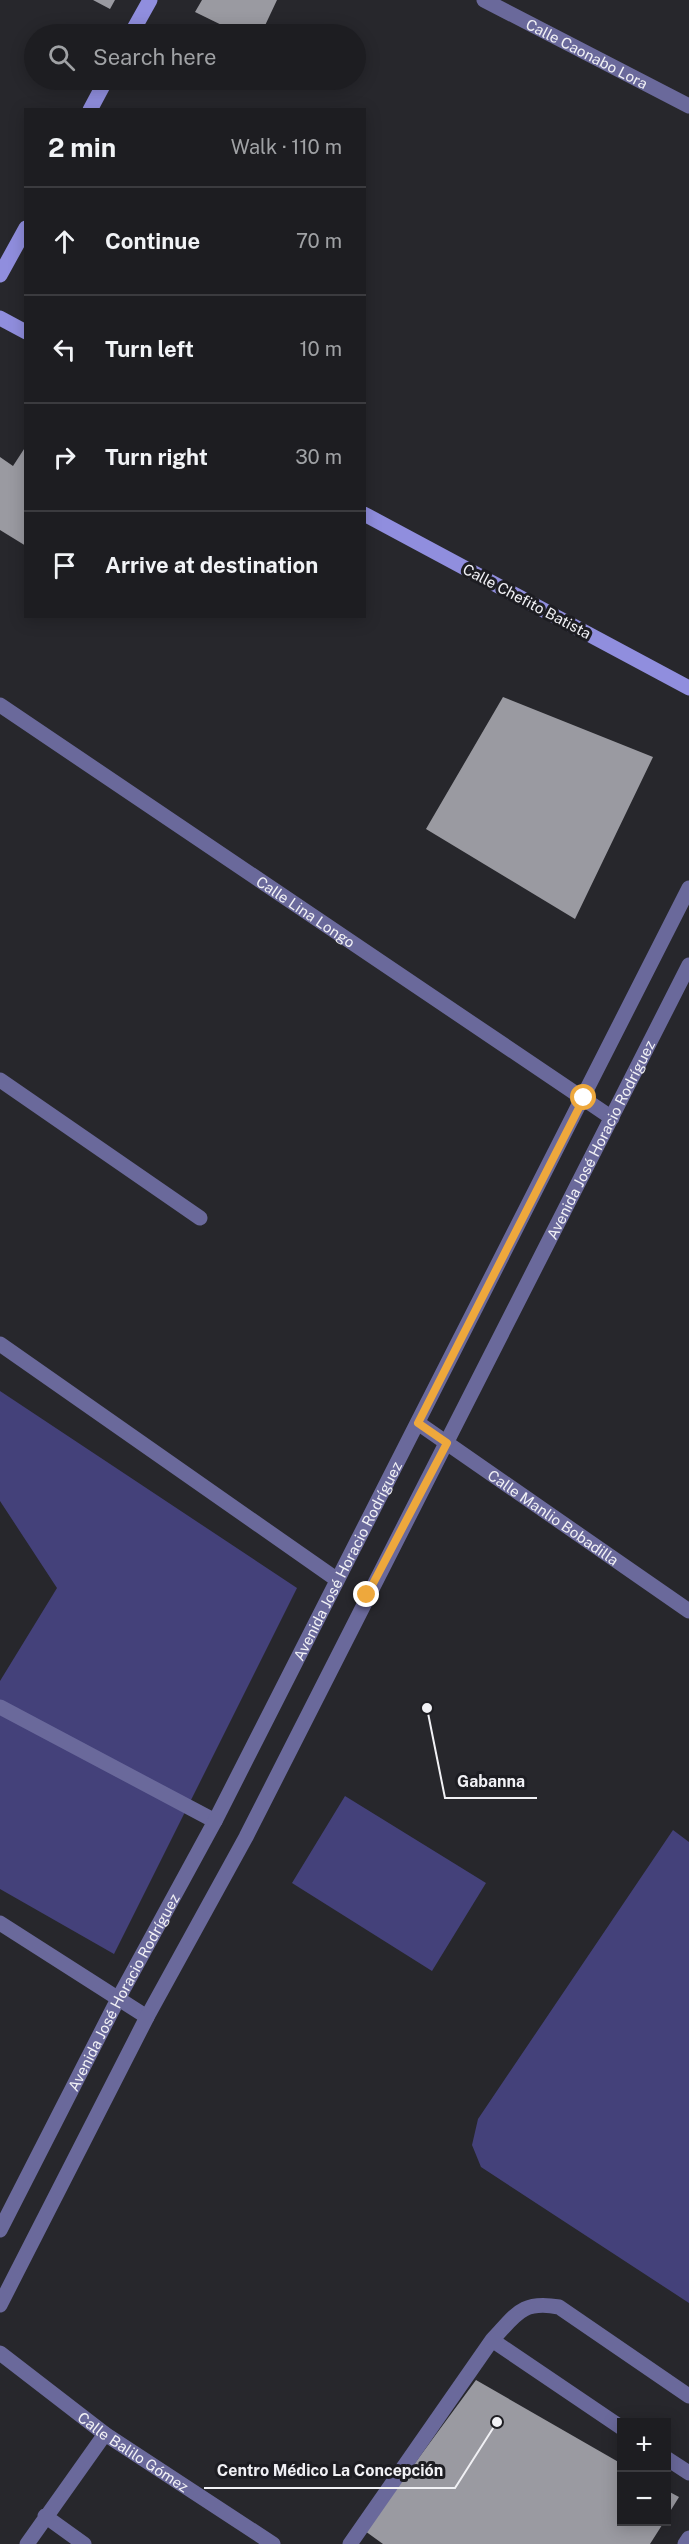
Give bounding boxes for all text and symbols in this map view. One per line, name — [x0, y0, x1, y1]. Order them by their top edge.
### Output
street label: Calle Caonabo Lora — [523, 15, 651, 92]
search box — [24, 24, 366, 90]
icon: search — [45, 41, 78, 74]
text: Search here — [93, 44, 217, 70]
text: 2 min — [48, 132, 116, 163]
text: Walk · 110 m — [231, 135, 342, 159]
icon: ahead — [48, 225, 81, 258]
text: Continue — [105, 228, 200, 254]
text: 70 m — [296, 229, 342, 253]
icon: left — [48, 333, 81, 366]
text: Turn left — [105, 336, 194, 362]
text: 10 m — [299, 337, 342, 361]
icon: right — [48, 441, 81, 474]
text: Turn right — [105, 444, 208, 470]
text: 30 m — [295, 445, 342, 469]
icon: arrive — [48, 549, 81, 582]
text: Arrive at destination — [105, 552, 318, 578]
street label: Calle Chefito Batista — [460, 560, 594, 642]
street label: Calle Lina Longo — [253, 872, 358, 951]
street label: Avenida José Horacio Rodríguez — [543, 1037, 658, 1242]
route start — [570, 1084, 596, 1110]
street label: Avenida José Horacio Rodríguez — [290, 1458, 405, 1663]
street label: Calle Manlio Bobadilla — [485, 1466, 622, 1568]
route end — [353, 1581, 379, 1607]
callout: Gabanna — [445, 1764, 537, 1798]
text: Gabanna — [457, 1772, 525, 1791]
street label: Avenida José Horacio Rodríguez — [64, 1890, 182, 2094]
street label: Calle Balilo Gómez — [75, 2408, 192, 2495]
map controls — [617, 2418, 671, 2526]
button: + — [617, 2418, 671, 2472]
callout: Centro Médico La Concepción — [204, 2454, 455, 2488]
text: Centro Médico La Concepción — [217, 2461, 443, 2480]
button: − — [617, 2472, 671, 2526]

